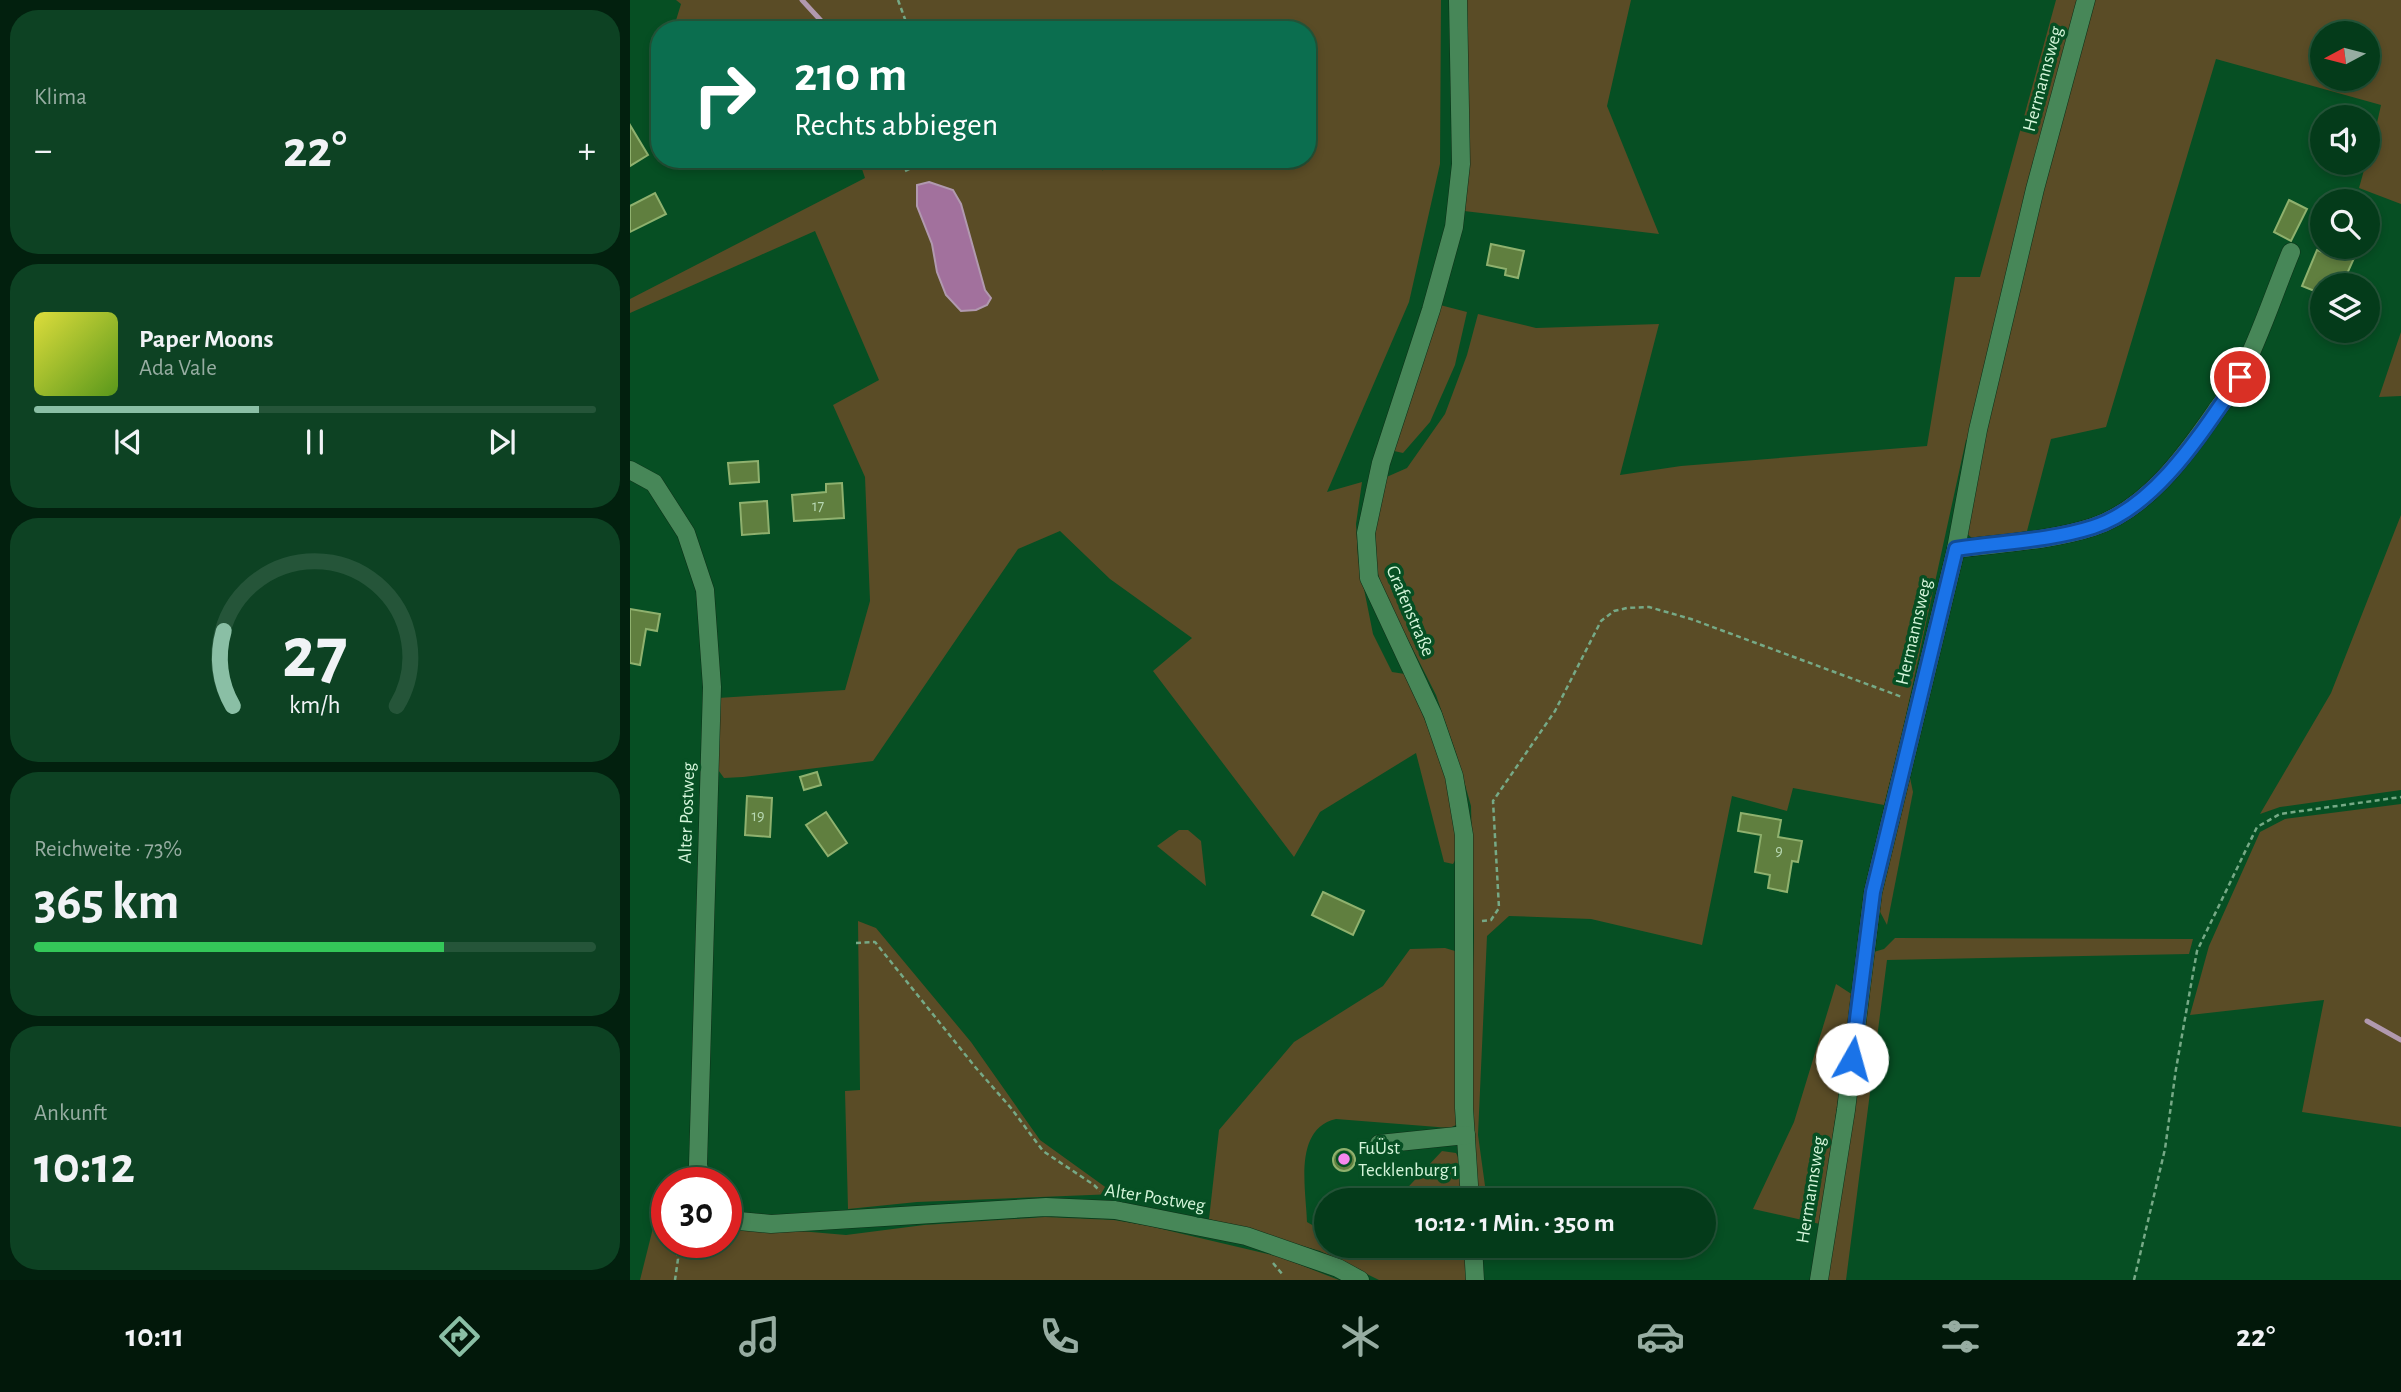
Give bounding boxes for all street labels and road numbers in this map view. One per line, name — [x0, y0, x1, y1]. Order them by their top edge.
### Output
street label: Hermannsweg — [2020, 24, 2066, 134]
street label: Grafenstraße — [1382, 563, 1438, 659]
street label: Hermannsweg — [1893, 576, 1936, 687]
street label: Alter Postweg — [676, 761, 698, 864]
street label: Hermannsweg — [1793, 1134, 1829, 1245]
street label: Alter Postweg — [1103, 1181, 1207, 1215]

